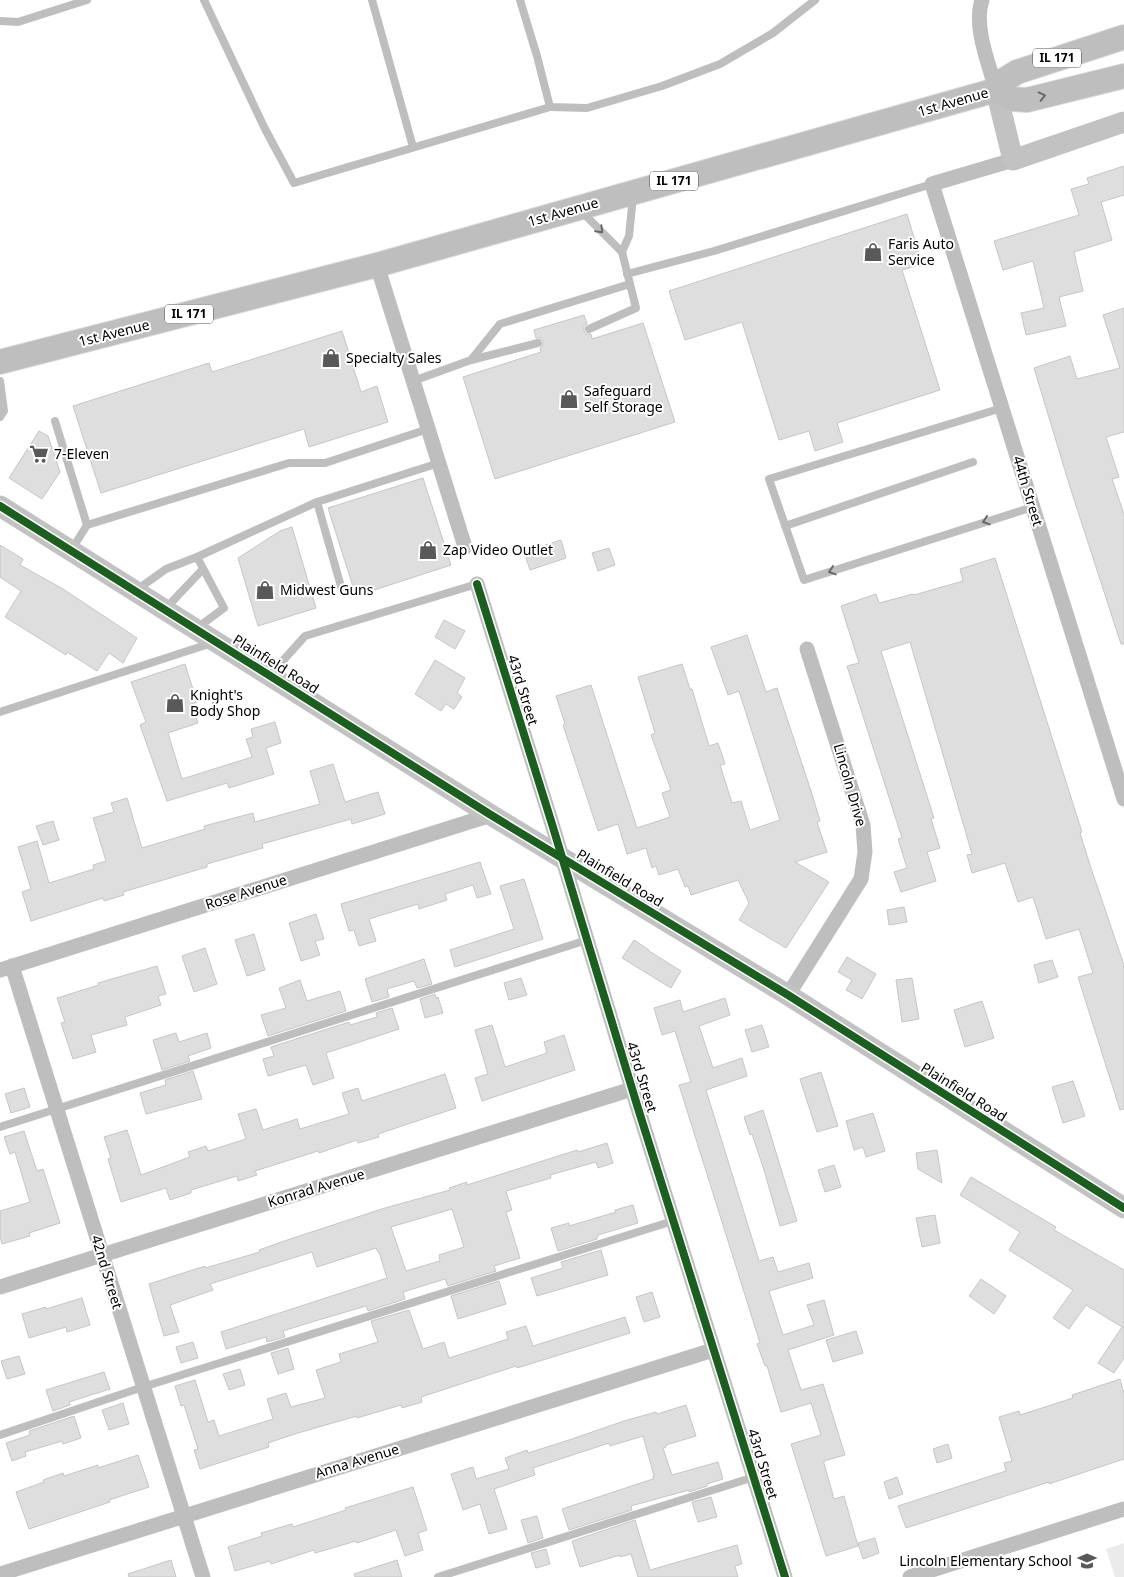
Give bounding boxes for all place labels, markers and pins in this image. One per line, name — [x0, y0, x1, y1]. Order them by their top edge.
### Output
place label: Faris Auto Service — [888, 234, 954, 269]
shop icon: Faris Auto Service — [862, 241, 884, 263]
shop icon: Specialty Sales — [320, 347, 342, 369]
place label: Specialty Sales — [346, 348, 442, 367]
place label: Safeguard Self Storage — [584, 381, 663, 416]
shop icon: Safeguard Self Storage — [558, 388, 580, 410]
supermarket icon: 7-Eleven — [28, 443, 50, 465]
place label: 7-Eleven — [54, 444, 109, 463]
shop icon: Zap Video Outlet — [417, 539, 439, 561]
place label: Zap Video Outlet — [443, 540, 553, 559]
shop icon: Midwest Guns — [254, 579, 276, 601]
place label: Midwest Guns — [280, 580, 374, 599]
place label: Knight's Body Shop — [190, 685, 260, 720]
shop icon: Knight's Body Shop — [164, 692, 186, 714]
school or university icon: Lincoln Elementary School — [1076, 1550, 1098, 1572]
place label: Lincoln Elementary School — [899, 1551, 1072, 1570]

